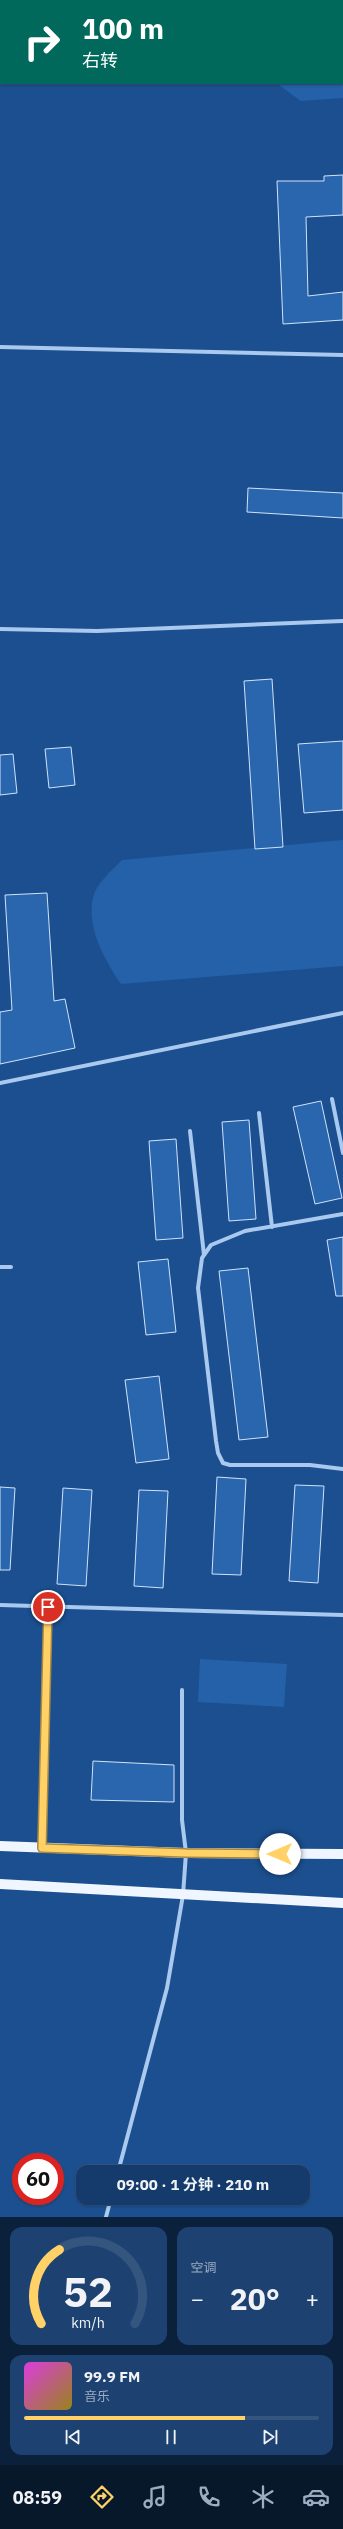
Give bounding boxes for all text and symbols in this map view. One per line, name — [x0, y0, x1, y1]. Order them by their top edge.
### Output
text: 100 m — [82, 10, 164, 47]
icon: right — [16, 16, 68, 68]
text: 右转 — [82, 49, 118, 72]
pin — [31, 1590, 65, 1624]
icon: arrive — [37, 1596, 59, 1618]
position arrow — [259, 1833, 301, 1875]
speed limit sign: 60 — [12, 2153, 64, 2205]
text: 09:00 · 1 分钟 · 210 m — [117, 2175, 269, 2194]
text: 空调 — [191, 2259, 217, 2276]
text: 52 — [63, 2264, 113, 2318]
text: 20° — [230, 2279, 280, 2318]
text: − — [191, 2284, 204, 2313]
text: + — [306, 2284, 319, 2313]
text: km/h — [71, 2313, 105, 2332]
text: 99.9 FM — [84, 2367, 140, 2386]
text: 音乐 — [84, 2388, 110, 2405]
icon: previous — [62, 2426, 84, 2448]
icon: pause — [160, 2426, 182, 2448]
icon: next — [259, 2426, 281, 2448]
icon: directions — [88, 2483, 116, 2511]
icon: music — [141, 2483, 169, 2511]
icon: phone — [195, 2483, 223, 2511]
icon: climate — [249, 2483, 277, 2511]
icon: car — [302, 2483, 330, 2511]
text: 08:59 — [13, 2486, 62, 2509]

